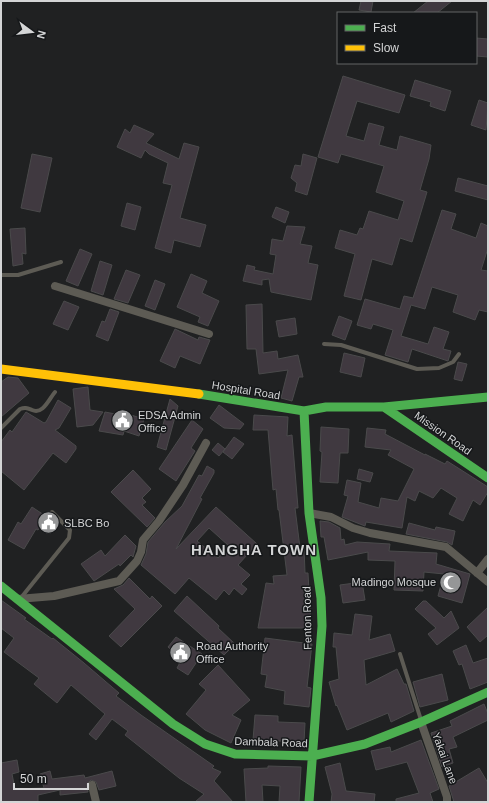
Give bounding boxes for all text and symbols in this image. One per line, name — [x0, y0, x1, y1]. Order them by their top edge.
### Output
north arrow — [12, 12, 52, 52]
legend — [337, 12, 477, 64]
text: Fast — [373, 21, 397, 35]
text: N — [35, 29, 48, 40]
text: Slow — [373, 41, 399, 55]
street label: Hospital Road — [211, 379, 281, 401]
public building icon: EDSA Admin Office — [109, 408, 135, 434]
place label: EDSA Admin Office — [138, 409, 201, 434]
street label: Mission Road — [412, 409, 474, 457]
public building icon: SLBC Bo — [35, 510, 61, 536]
place label: SLBC Bo — [64, 517, 109, 529]
district label: HANGHA TOWN — [191, 541, 317, 558]
mosque icon: Madingo Mosque — [438, 569, 464, 595]
place label: Madingo Mosque — [352, 576, 436, 588]
street label: Fenton Road — [300, 586, 314, 650]
public building icon: Road Authority Office — [167, 639, 193, 665]
place label: Road Authority Office — [196, 640, 269, 665]
street label: Yakai Lane — [430, 730, 460, 786]
street label: Dambala Road — [234, 735, 308, 749]
scale bar — [14, 765, 88, 791]
text: 50 m — [20, 772, 47, 786]

